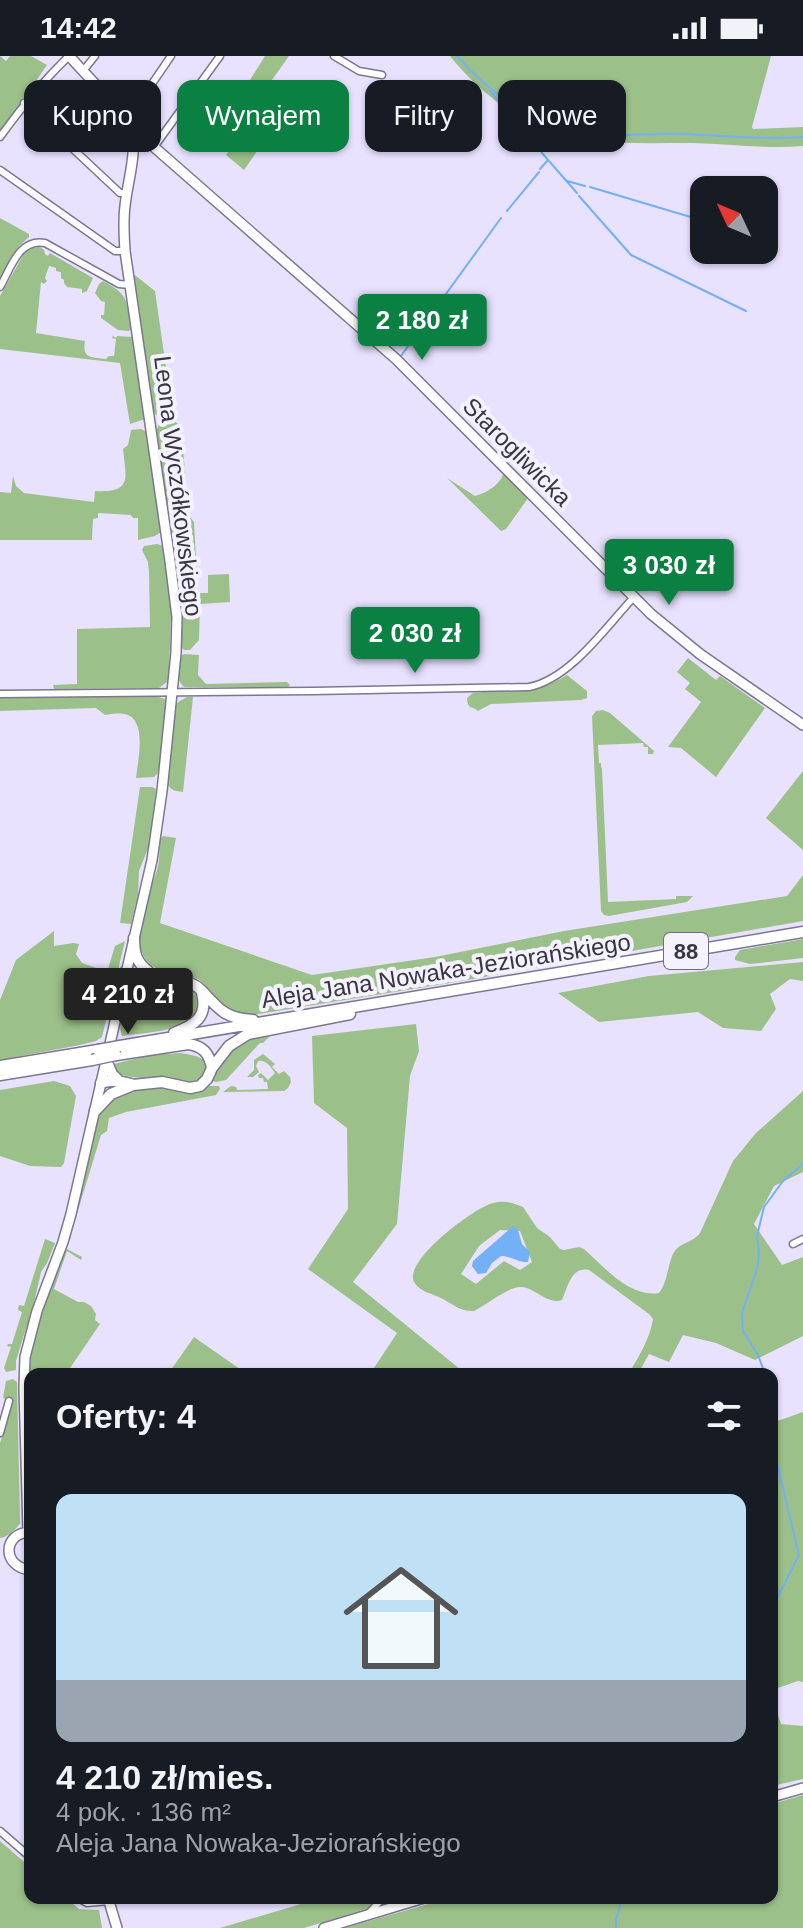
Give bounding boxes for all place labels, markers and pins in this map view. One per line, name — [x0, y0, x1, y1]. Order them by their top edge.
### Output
pin: 2 180 zł — [339, 294, 505, 362]
pin: 3 030 zł — [586, 539, 752, 607]
pin: 2 030 zł — [332, 607, 498, 675]
pin: 4 210 zł — [45, 968, 211, 1036]

